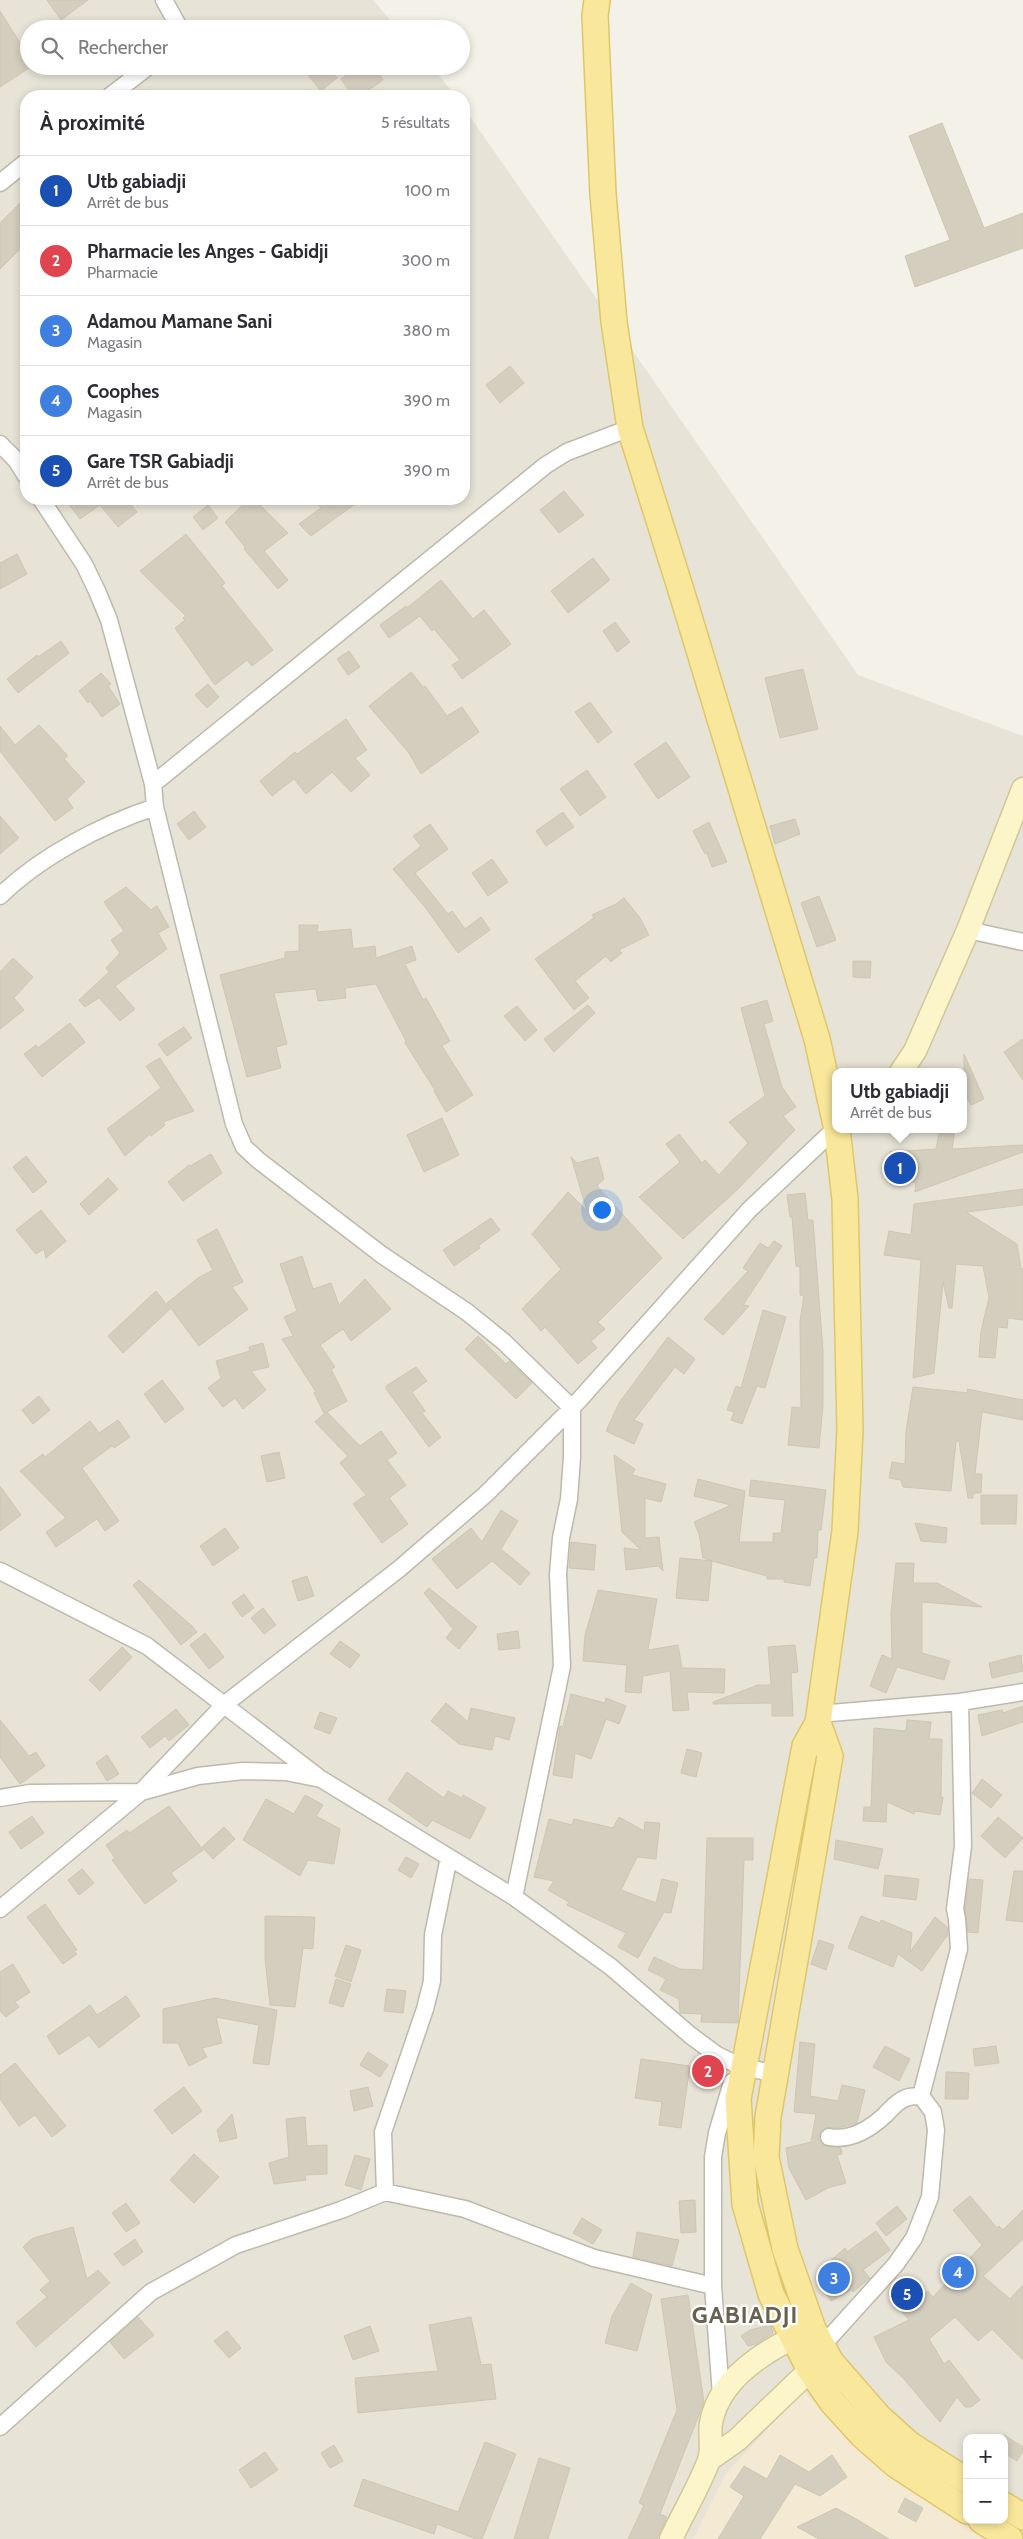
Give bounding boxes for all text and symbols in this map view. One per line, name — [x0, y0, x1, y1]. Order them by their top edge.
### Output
search box — [20, 20, 470, 75]
icon: search — [38, 34, 66, 62]
text: Rechercher — [78, 36, 168, 59]
text: À proximité — [40, 110, 145, 135]
text: 5 résultats — [381, 113, 450, 132]
text: Utb gabiadji — [87, 170, 186, 193]
text: 1 — [53, 181, 59, 200]
text: 100 m — [405, 181, 450, 200]
text: Arrêt de bus — [87, 193, 169, 212]
text: Pharmacie les Anges - Gabidji — [87, 240, 328, 263]
text: 2 — [52, 251, 60, 270]
text: 300 m — [401, 251, 450, 270]
text: Pharmacie — [87, 263, 158, 282]
text: Adamou Mamane Sani — [87, 310, 272, 333]
text: 3 — [52, 321, 60, 340]
text: 380 m — [403, 321, 450, 340]
text: Magasin — [87, 333, 142, 352]
text: Coophes — [87, 380, 159, 403]
text: 4 — [51, 391, 61, 410]
text: 390 m — [403, 391, 450, 410]
text: Magasin — [87, 403, 142, 422]
text: Gare TSR Gabiadji — [87, 450, 234, 473]
text: 5 — [52, 461, 60, 480]
text: 390 m — [403, 461, 450, 480]
text: Arrêt de bus — [87, 473, 169, 492]
popup — [832, 1068, 967, 1133]
text: Utb gabiadji — [850, 1080, 949, 1103]
text: Arrêt de bus — [850, 1103, 932, 1122]
pin: 1 — [884, 1149, 916, 1187]
your location — [589, 1197, 615, 1223]
pin: 2 — [692, 2052, 724, 2090]
pin: 4 — [942, 2253, 974, 2291]
pin: 3 — [818, 2259, 850, 2297]
pin: 5 — [891, 2275, 923, 2313]
district label: GABIADJI — [692, 2300, 798, 2329]
map controls — [963, 2434, 1008, 2524]
button: + — [963, 2434, 1008, 2479]
button: − — [963, 2479, 1008, 2524]

